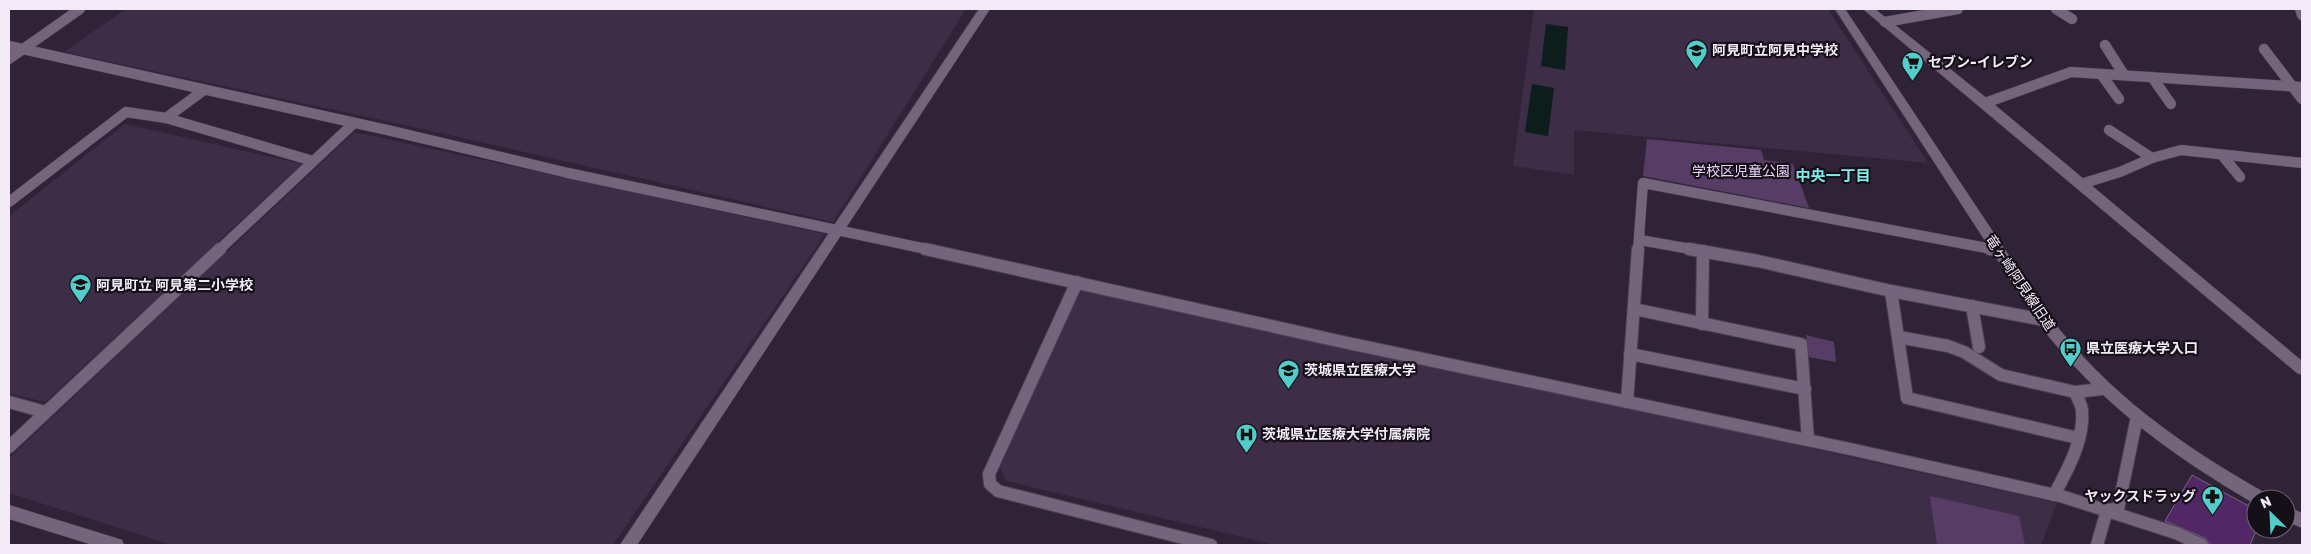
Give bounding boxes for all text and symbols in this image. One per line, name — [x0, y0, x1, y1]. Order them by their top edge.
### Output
school or university icon: 阿見町立阿見中学校 — [1684, 38, 1708, 69]
place label: 阿見町立阿見中学校 — [1712, 42, 1838, 59]
supermarket icon: セブン-イレブン — [1900, 50, 1924, 81]
place label: セブン-イレブン — [1928, 54, 2033, 71]
park label: 学校区児童公園 — [1692, 163, 1790, 180]
district label: 中央一丁目 — [1795, 167, 1871, 185]
street label: 竜ヶ崎阿見線旧道 — [1982, 232, 2058, 334]
school or university icon: 阿見町立 阿見第二小学校 — [68, 273, 92, 304]
place label: 阿見町立 阿見第二小学校 — [96, 277, 253, 294]
bus stop icon: 県立医療大学入口 — [2058, 336, 2082, 367]
place label: 県立医療大学入口 — [2086, 340, 2198, 357]
school or university icon: 茨城県立医療大学 — [1276, 358, 1300, 389]
place label: 茨城県立医療大学 — [1304, 362, 1416, 379]
hospital icon: 茨城県立医療大学付属病院 — [1234, 422, 1258, 453]
place label: 茨城県立医療大学付属病院 — [1262, 426, 1430, 443]
pharmacy icon: ヤックスドラッグ — [2200, 484, 2224, 515]
place label: ヤックスドラッグ — [2084, 488, 2196, 505]
north arrow — [2246, 489, 2296, 539]
text: N — [2258, 493, 2274, 512]

